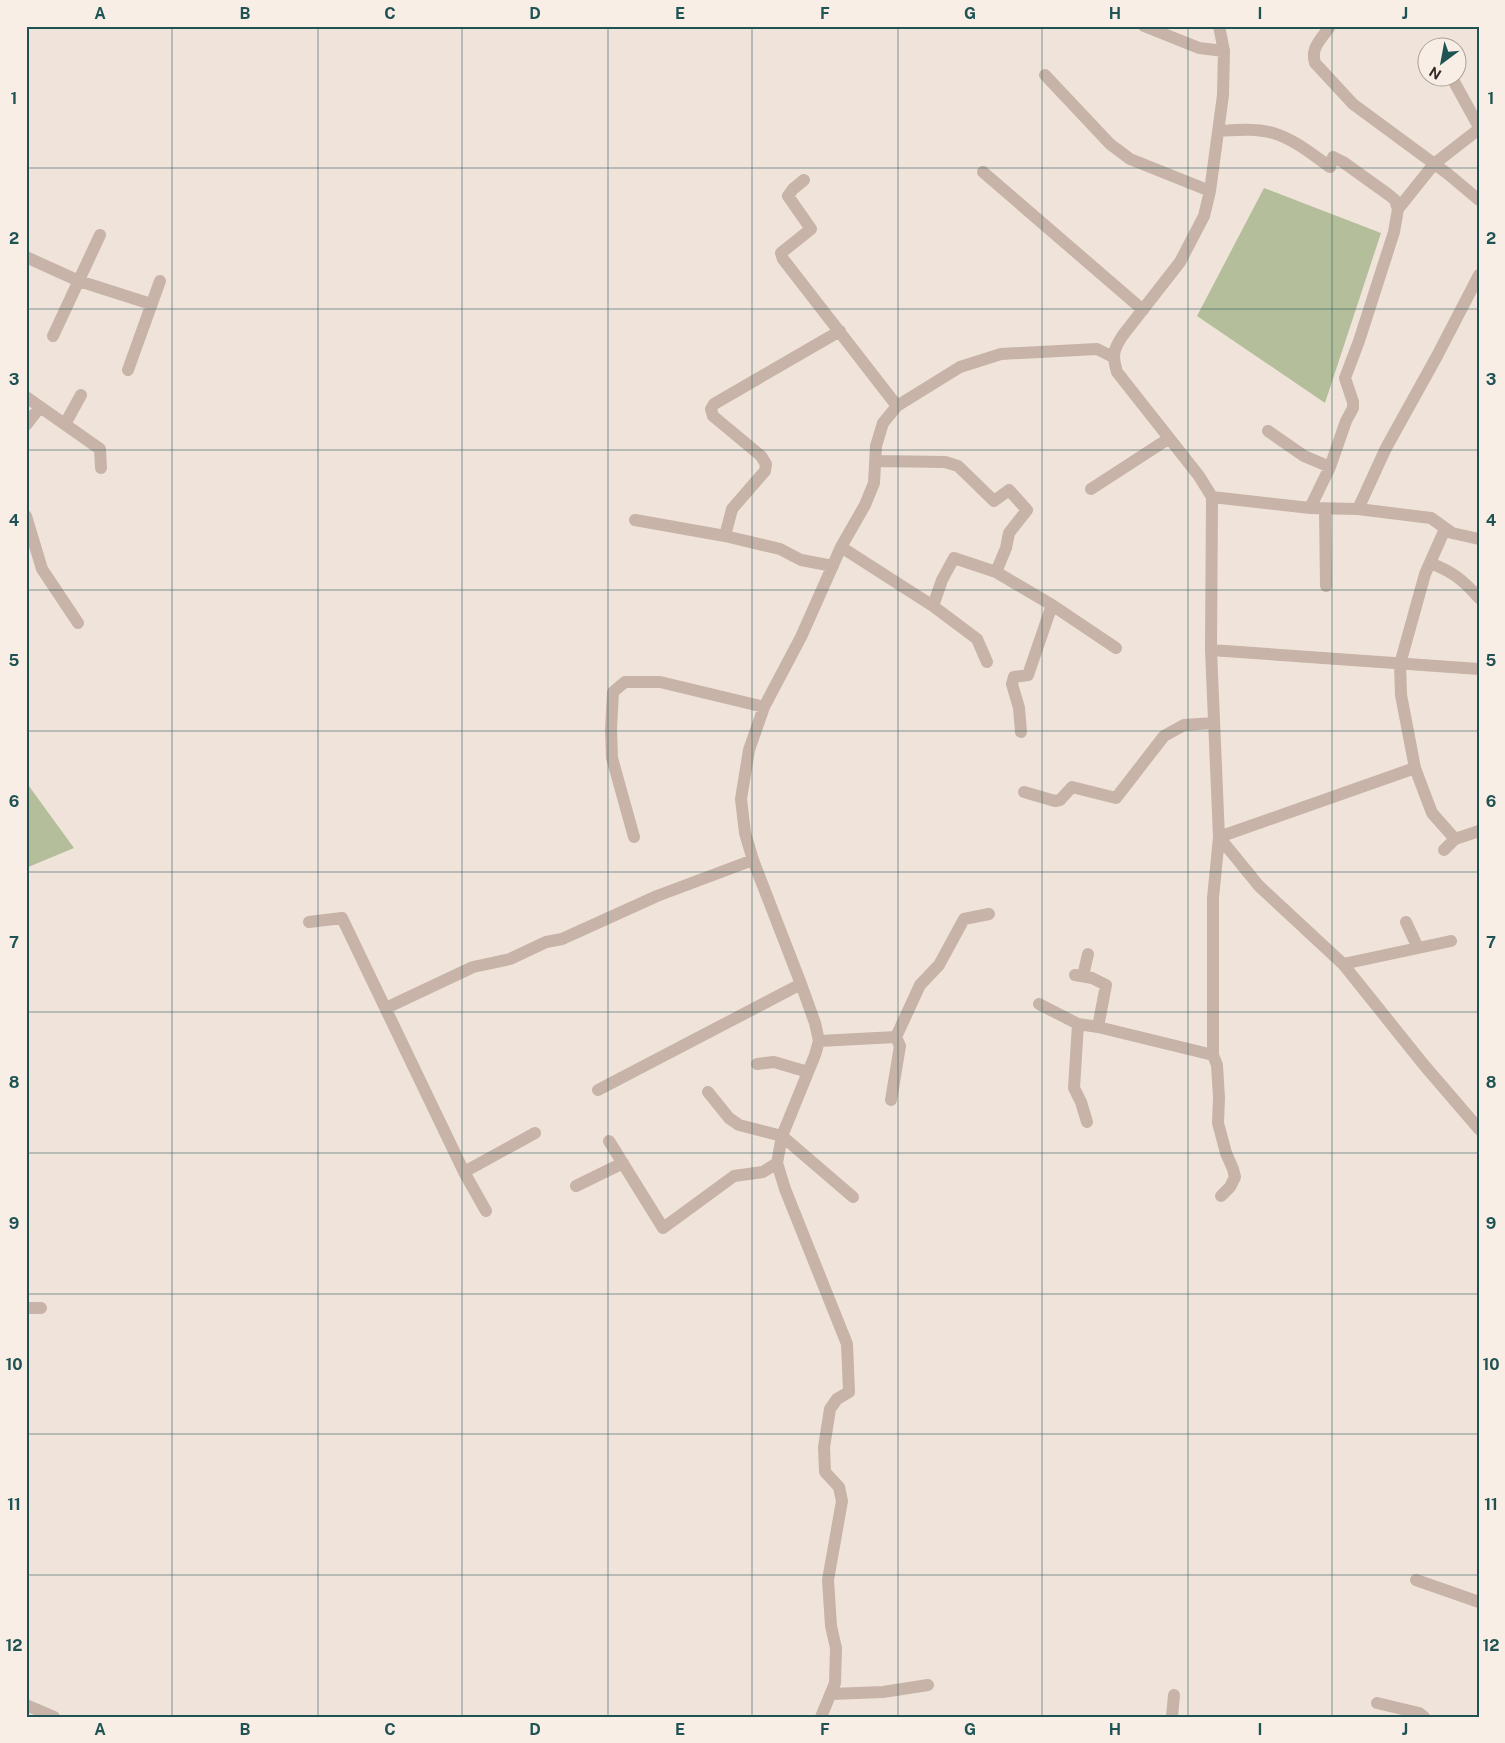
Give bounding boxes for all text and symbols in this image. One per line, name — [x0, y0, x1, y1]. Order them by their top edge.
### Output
text: A — [94, 4, 106, 23]
text: B — [240, 4, 251, 23]
text: C — [384, 4, 396, 23]
text: D — [529, 4, 541, 23]
text: E — [675, 4, 685, 23]
text: F — [820, 4, 830, 23]
text: G — [964, 4, 976, 23]
text: H — [1109, 4, 1121, 23]
text: I — [1258, 4, 1262, 23]
text: J — [1402, 4, 1408, 23]
north arrow — [1418, 38, 1468, 88]
text: N — [1426, 63, 1444, 83]
text: 1 — [11, 89, 17, 108]
text: 1 — [1488, 89, 1494, 108]
text: 2 — [9, 229, 19, 248]
text: 2 — [1486, 229, 1496, 248]
text: 3 — [9, 370, 19, 389]
text: 3 — [1486, 370, 1496, 389]
text: 4 — [9, 511, 20, 530]
text: 4 — [1486, 511, 1497, 530]
text: 5 — [9, 651, 20, 670]
text: 5 — [1486, 651, 1497, 670]
text: 6 — [9, 792, 19, 811]
text: 6 — [1486, 792, 1496, 811]
text: 7 — [9, 933, 19, 952]
text: 7 — [1486, 933, 1496, 952]
text: 8 — [9, 1073, 20, 1092]
text: 8 — [1486, 1073, 1497, 1092]
text: 9 — [9, 1214, 19, 1233]
text: 9 — [1486, 1214, 1496, 1233]
text: 10 — [5, 1355, 23, 1374]
text: 10 — [1482, 1355, 1500, 1374]
text: 11 — [7, 1495, 21, 1514]
text: 11 — [1484, 1495, 1498, 1514]
text: 12 — [5, 1636, 23, 1655]
text: 12 — [1482, 1636, 1500, 1655]
text: A — [94, 1720, 106, 1739]
text: B — [240, 1720, 251, 1739]
text: C — [384, 1720, 396, 1739]
text: D — [529, 1720, 541, 1739]
text: E — [675, 1720, 685, 1739]
text: F — [820, 1720, 830, 1739]
text: G — [964, 1720, 976, 1739]
text: H — [1109, 1720, 1121, 1739]
text: I — [1258, 1720, 1262, 1739]
text: J — [1402, 1720, 1408, 1739]

